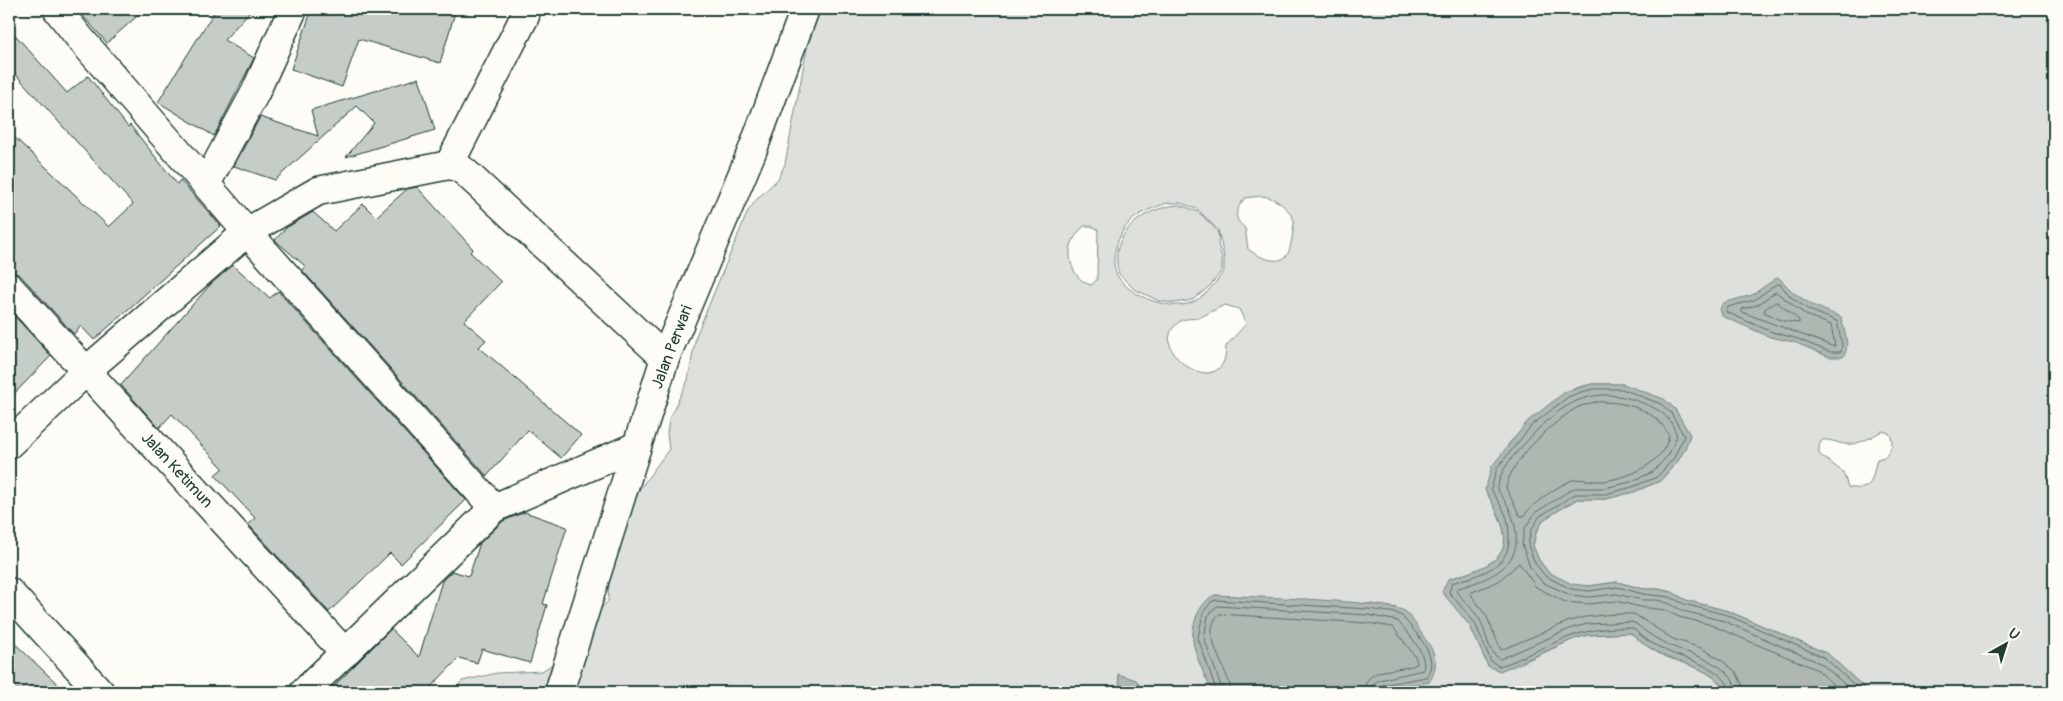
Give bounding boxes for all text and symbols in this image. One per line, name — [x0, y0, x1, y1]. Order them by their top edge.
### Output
street label: Jalan Perwari — [647, 302, 697, 391]
street label: Jalan Ketimun — [137, 428, 217, 512]
north arrow — [1980, 618, 2030, 668]
text: U — [2005, 625, 2023, 644]

